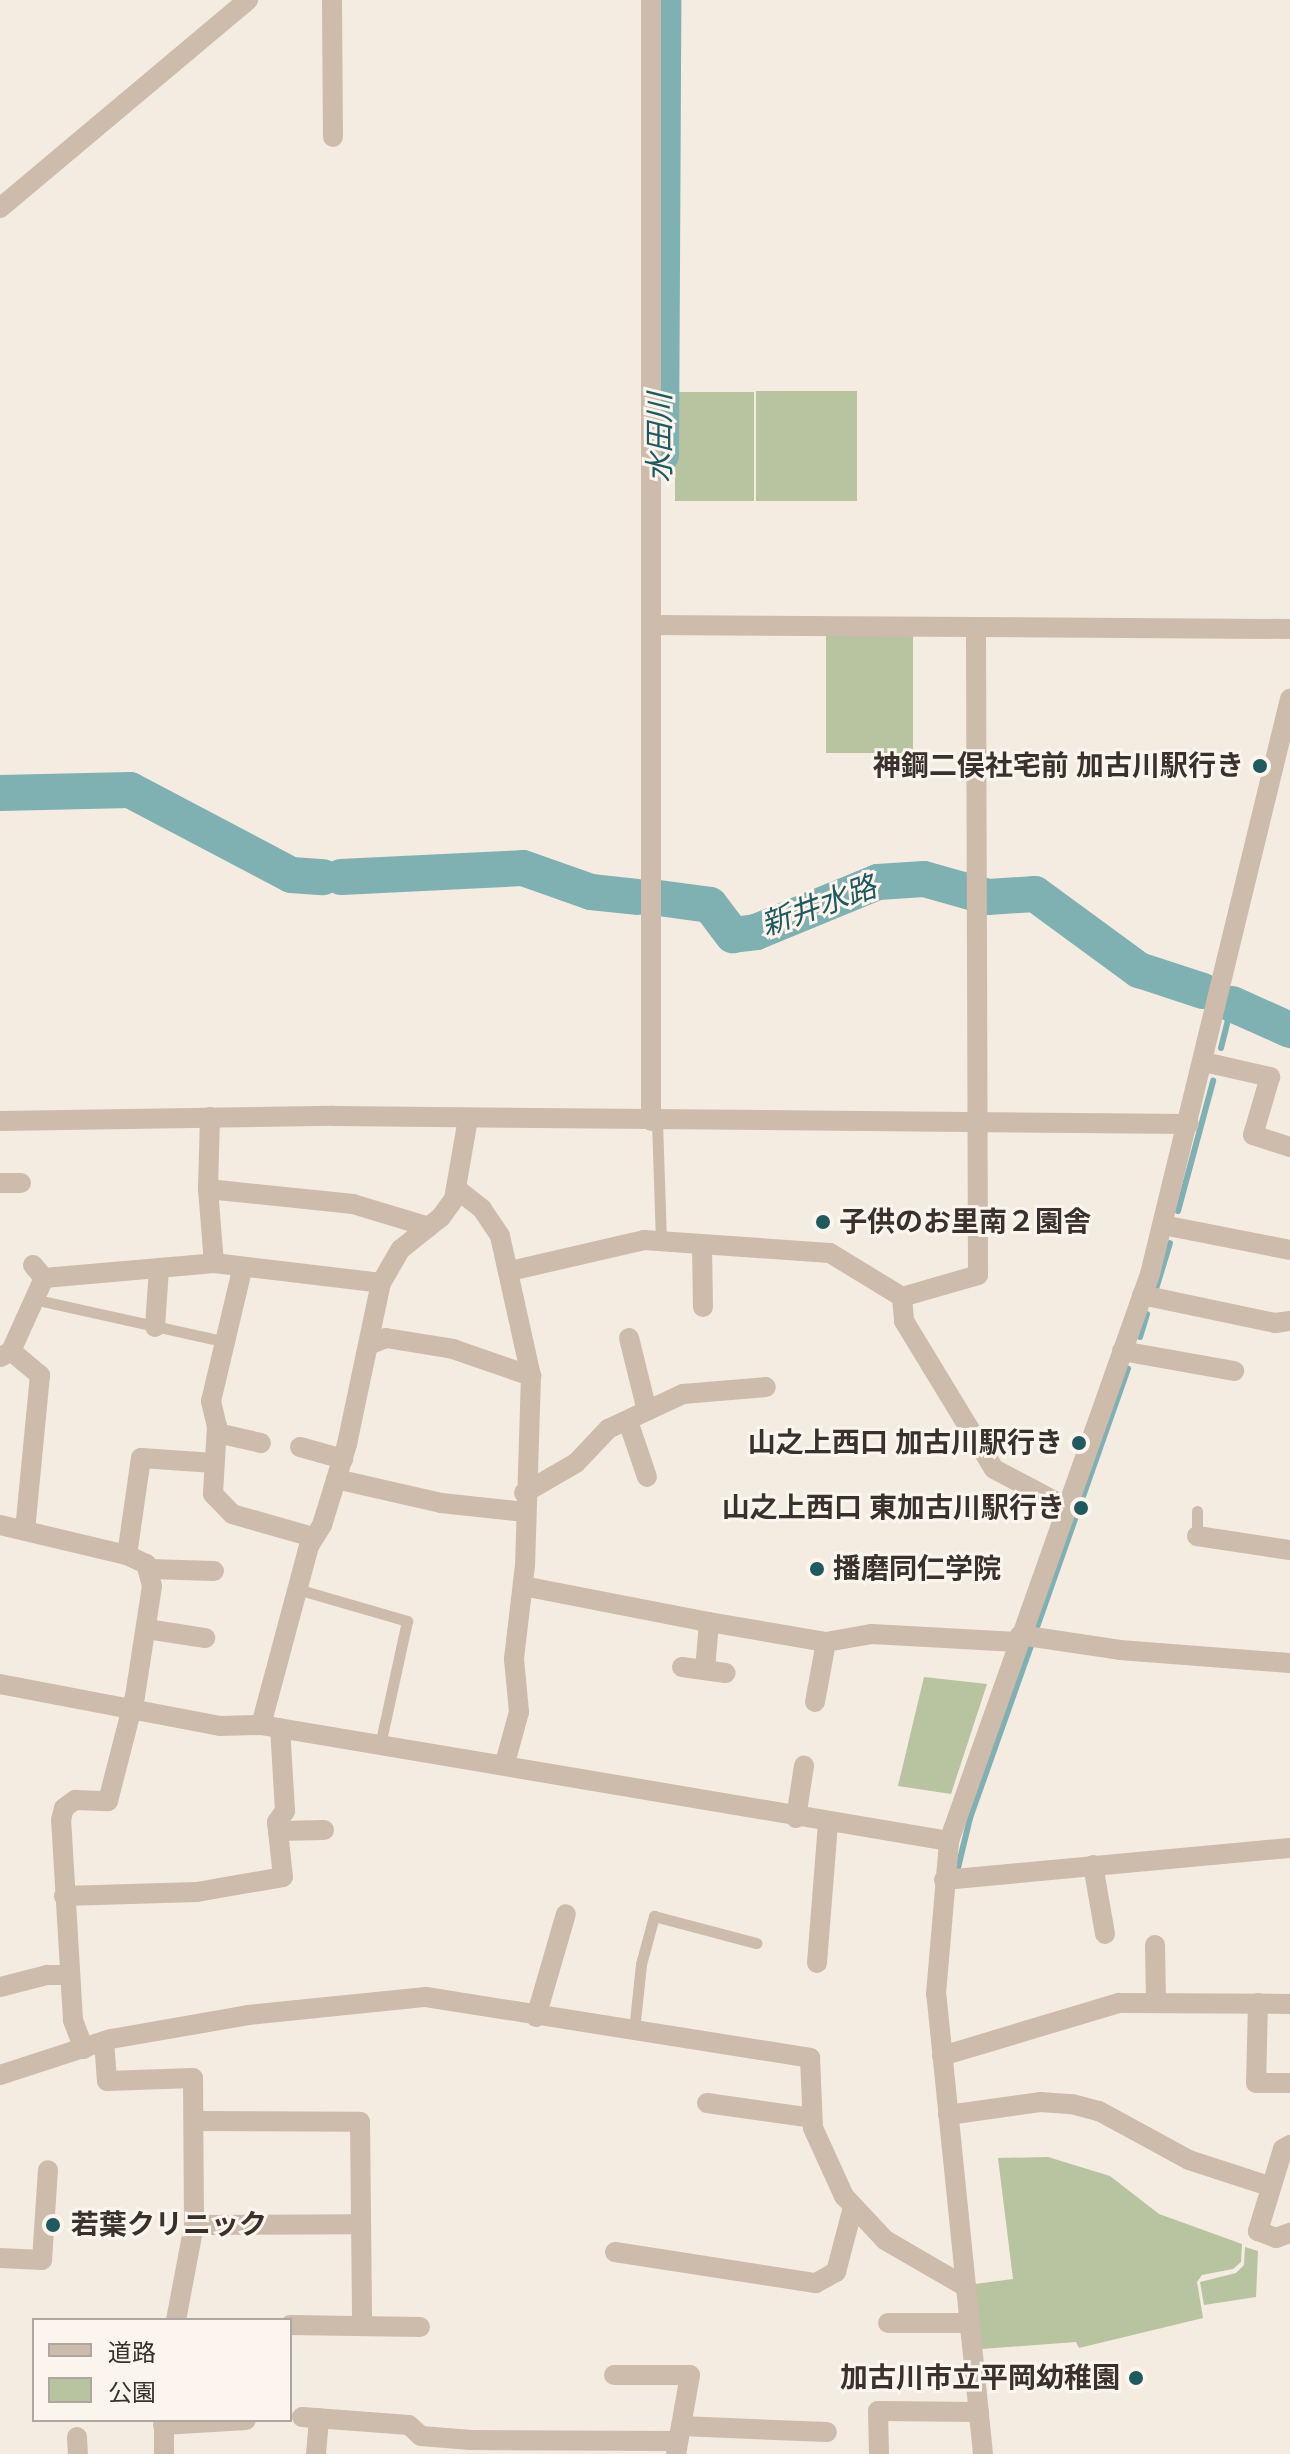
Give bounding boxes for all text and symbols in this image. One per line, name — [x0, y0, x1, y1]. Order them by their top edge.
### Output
water label: 水田川 — [643, 393, 679, 483]
place label: 神鋼二俣社宅前 加古川駅行き — [873, 749, 1244, 783]
marker: 神鋼二俣社宅前 加古川駅行き — [1251, 757, 1269, 775]
water label: 新井水路 — [756, 870, 882, 944]
place label: 子供のお里南２園舎 — [839, 1205, 1091, 1239]
marker: 子供のお里南２園舎 — [814, 1213, 832, 1231]
place label: 山之上西口 加古川駅行き — [748, 1426, 1063, 1460]
marker: 山之上西口 加古川駅行き — [1070, 1434, 1088, 1452]
place label: 山之上西口 東加古川駅行き — [722, 1491, 1065, 1525]
marker: 山之上西口 東加古川駅行き — [1072, 1499, 1090, 1517]
place label: 播磨同仁学院 — [833, 1552, 1001, 1586]
marker: 播磨同仁学院 — [808, 1560, 826, 1578]
place label: 若葉クリニック — [71, 2208, 267, 2242]
marker: 若葉クリニック — [42, 2214, 64, 2236]
legend — [32, 2318, 292, 2422]
text: 道路 — [108, 2339, 156, 2368]
place label: 加古川市立平岡幼稚園 — [840, 2361, 1120, 2395]
marker: 加古川市立平岡幼稚園 — [1127, 2369, 1145, 2387]
text: 公園 — [108, 2379, 156, 2408]

